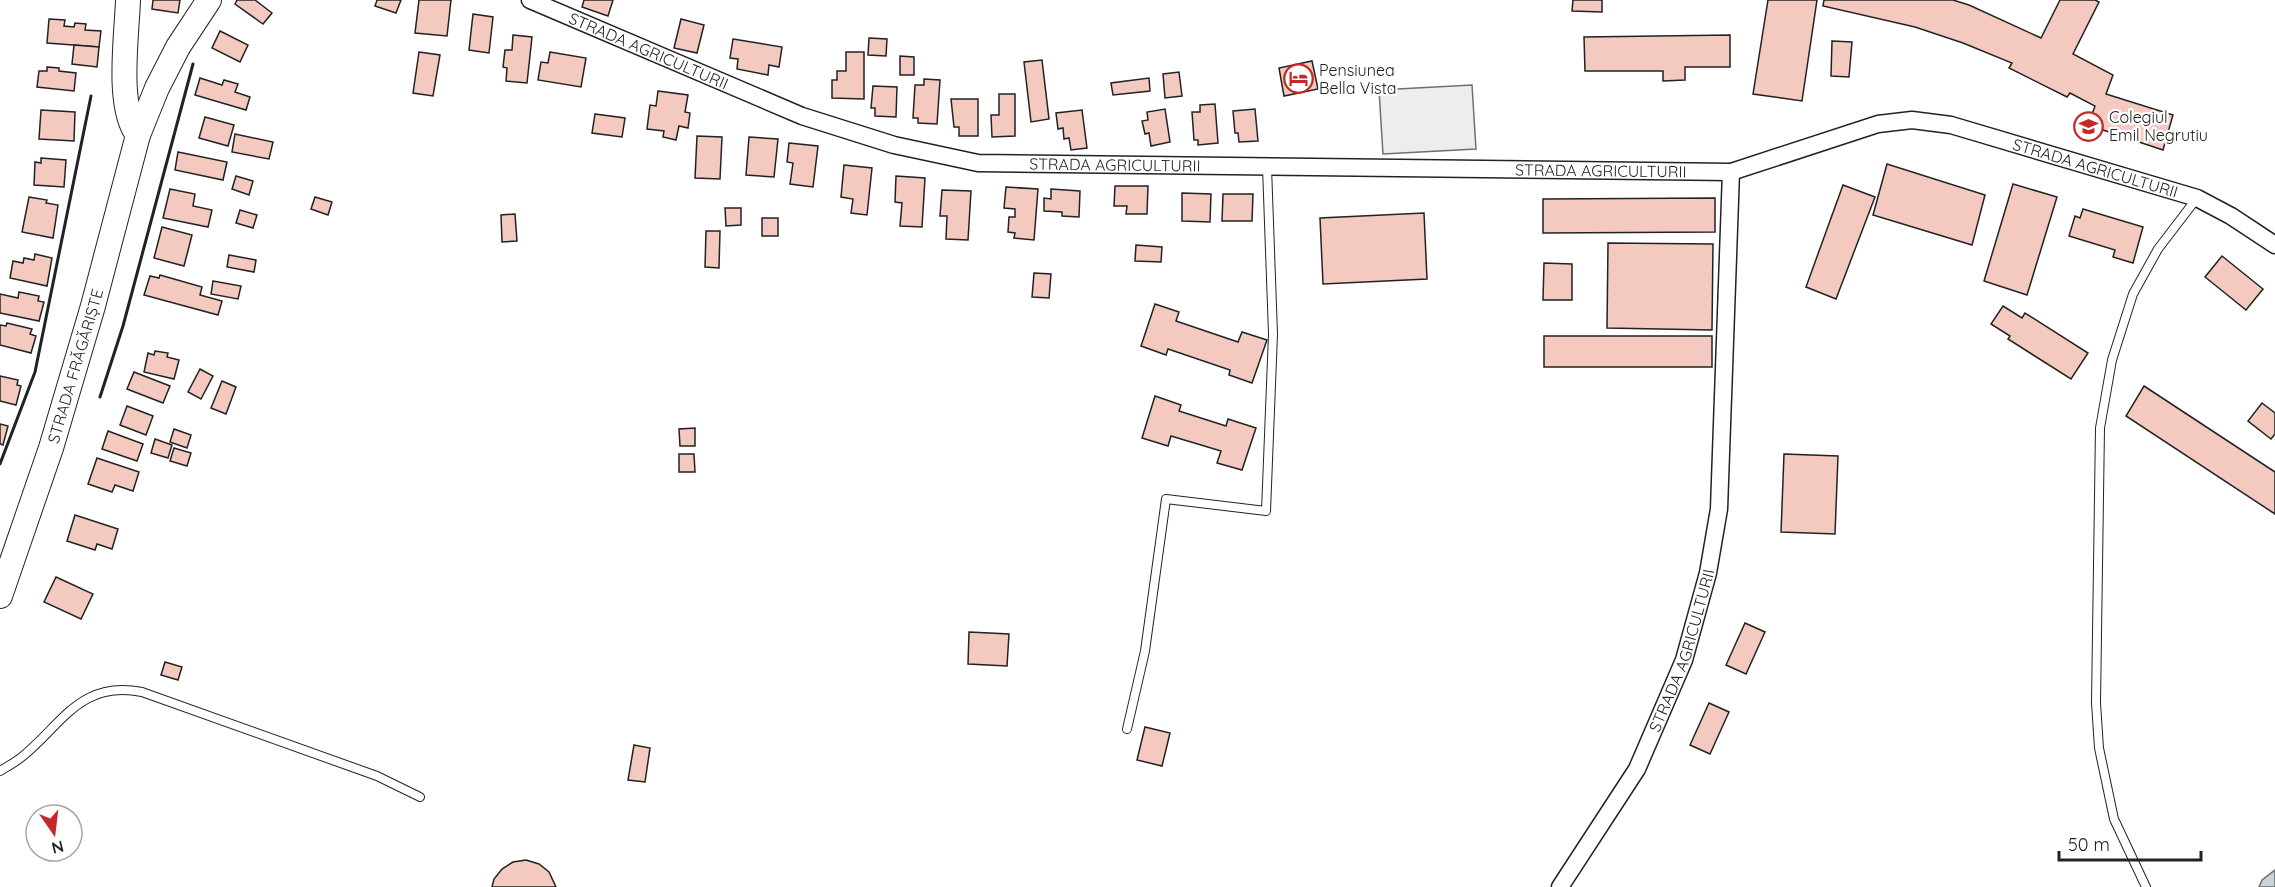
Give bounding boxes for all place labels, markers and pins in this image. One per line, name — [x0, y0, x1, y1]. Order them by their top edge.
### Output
place label: Pensiunea Bella Vista — [1319, 60, 1397, 98]
hotel icon: Pensiunea Bella Vista — [1282, 63, 1314, 95]
place label: Colegiul Emil Negrutiu — [2109, 107, 2208, 145]
school or university icon: Colegiul Emil Negrutiu — [2072, 110, 2104, 142]

